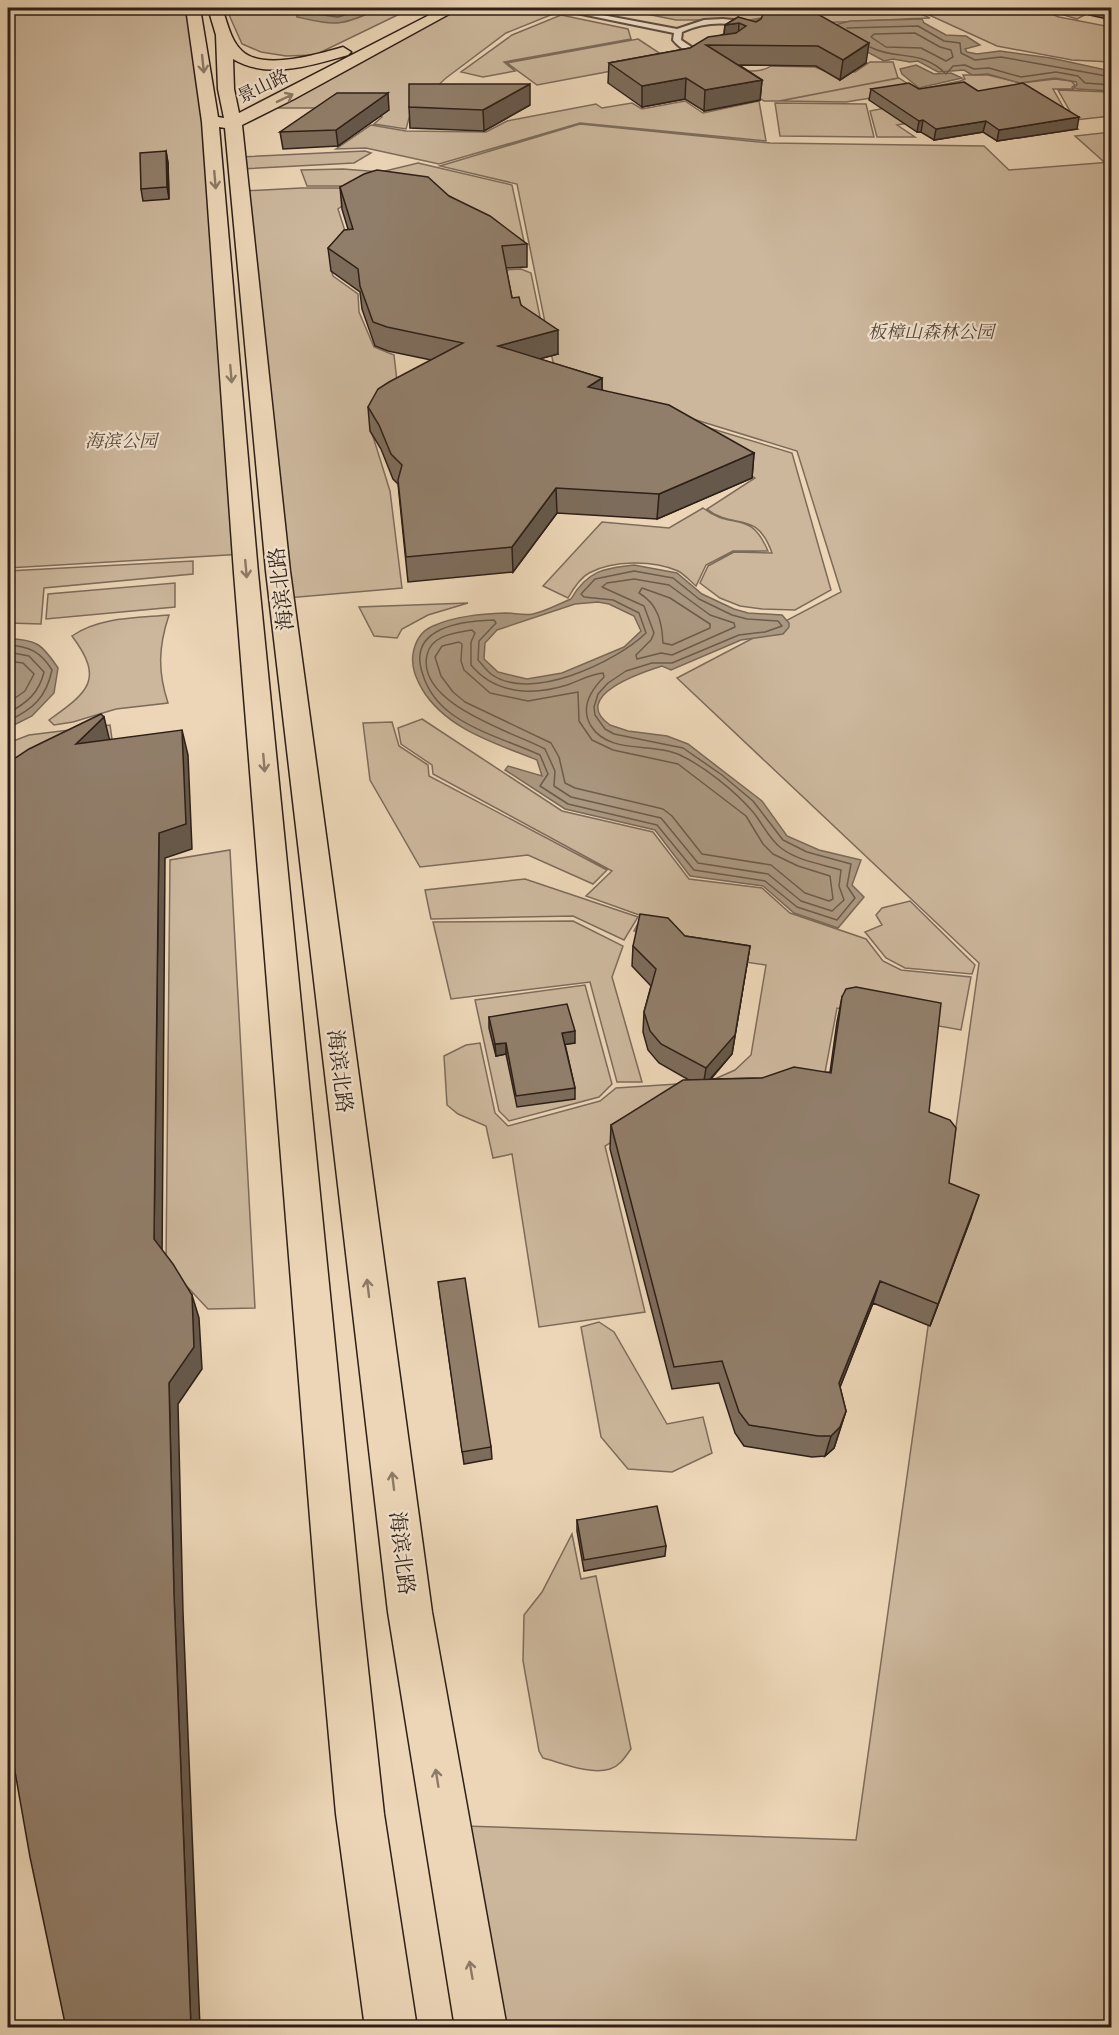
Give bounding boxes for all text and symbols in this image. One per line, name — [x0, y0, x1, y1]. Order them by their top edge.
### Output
one-way arrow — [198, 54, 209, 74]
street label: 景山路 — [233, 63, 293, 110]
one-way arrow — [276, 91, 294, 103]
one-way arrow — [210, 169, 221, 189]
park label: 板樟山森林公园 — [868, 320, 997, 345]
one-way arrow — [226, 364, 237, 384]
park label: 海滨公园 — [85, 429, 160, 454]
street label: 海滨北路 — [262, 545, 301, 632]
one-way arrow — [241, 558, 252, 578]
one-way arrow — [259, 752, 270, 772]
street label: 海滨北路 — [320, 1028, 359, 1115]
one-way arrow — [362, 1278, 373, 1298]
one-way arrow — [387, 1472, 398, 1492]
street label: 海滨北路 — [382, 1510, 421, 1597]
one-way arrow — [431, 1769, 442, 1788]
one-way arrow — [465, 1960, 476, 1980]

